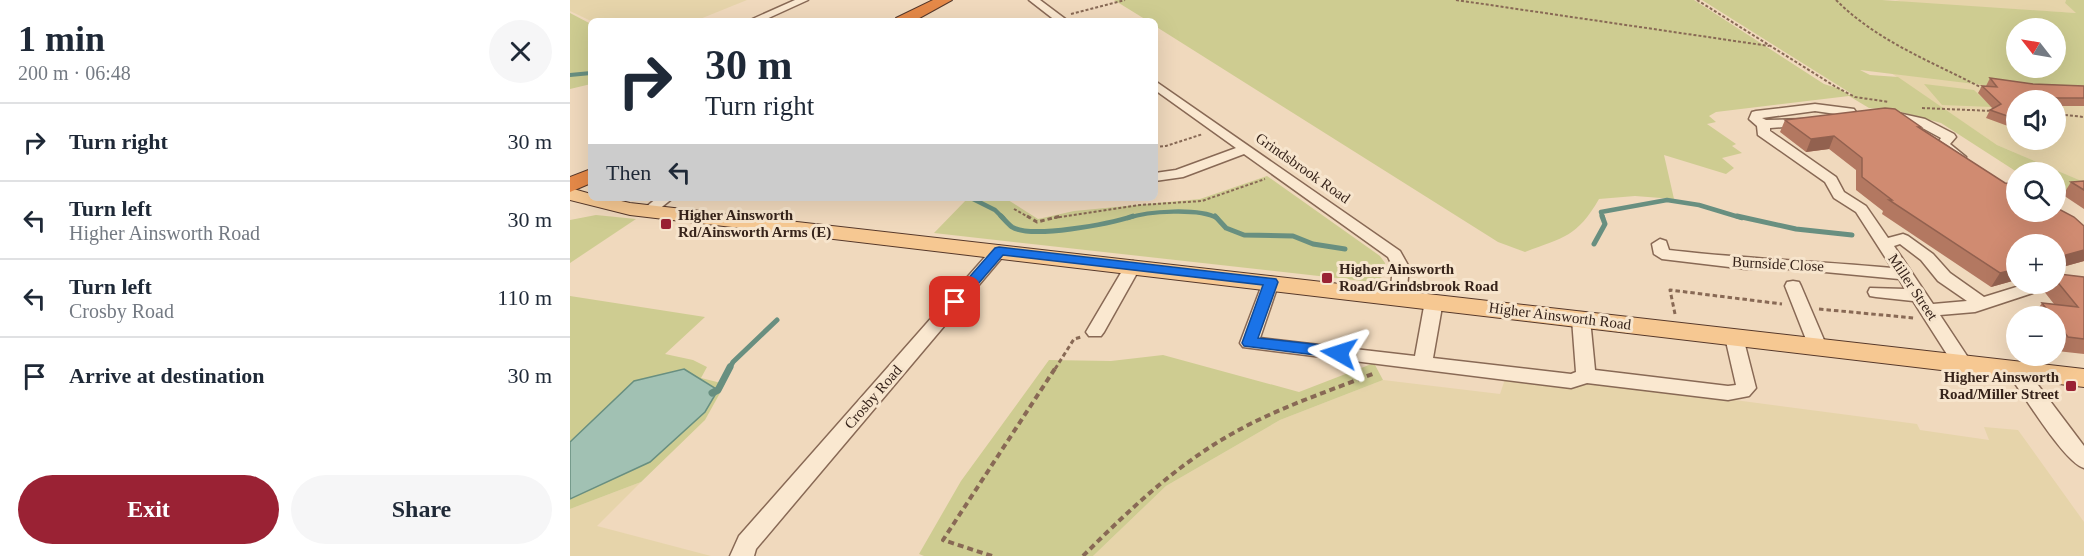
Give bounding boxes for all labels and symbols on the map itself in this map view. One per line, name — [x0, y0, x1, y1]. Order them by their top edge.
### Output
north arrow — [2006, 18, 2066, 78]
street label: Grindsbrook Road — [1253, 130, 1354, 207]
place label: Higher Ainsworth Rd/Ainsworth Arms (E) — [678, 207, 831, 241]
marker: Higher Ainsworth Rd/Ainsworth Arms (E) — [659, 217, 673, 231]
street label: Miller Street — [1885, 251, 1941, 324]
street label: Burnside Close — [1732, 254, 1825, 274]
place label: Higher Ainsworth Road/Grindsbrook Road — [1339, 261, 1499, 294]
marker: Higher Ainsworth Road/Grindsbrook Road — [1320, 271, 1334, 285]
pin — [929, 276, 980, 327]
street label: Higher Ainsworth Road — [1488, 299, 1633, 333]
position arrow — [1307, 321, 1371, 385]
street label: Crosby Road — [841, 362, 905, 432]
place label: Higher Ainsworth Road/Miller Street — [1939, 369, 2060, 402]
marker: Higher Ainsworth Road/Miller Street — [2064, 379, 2078, 393]

